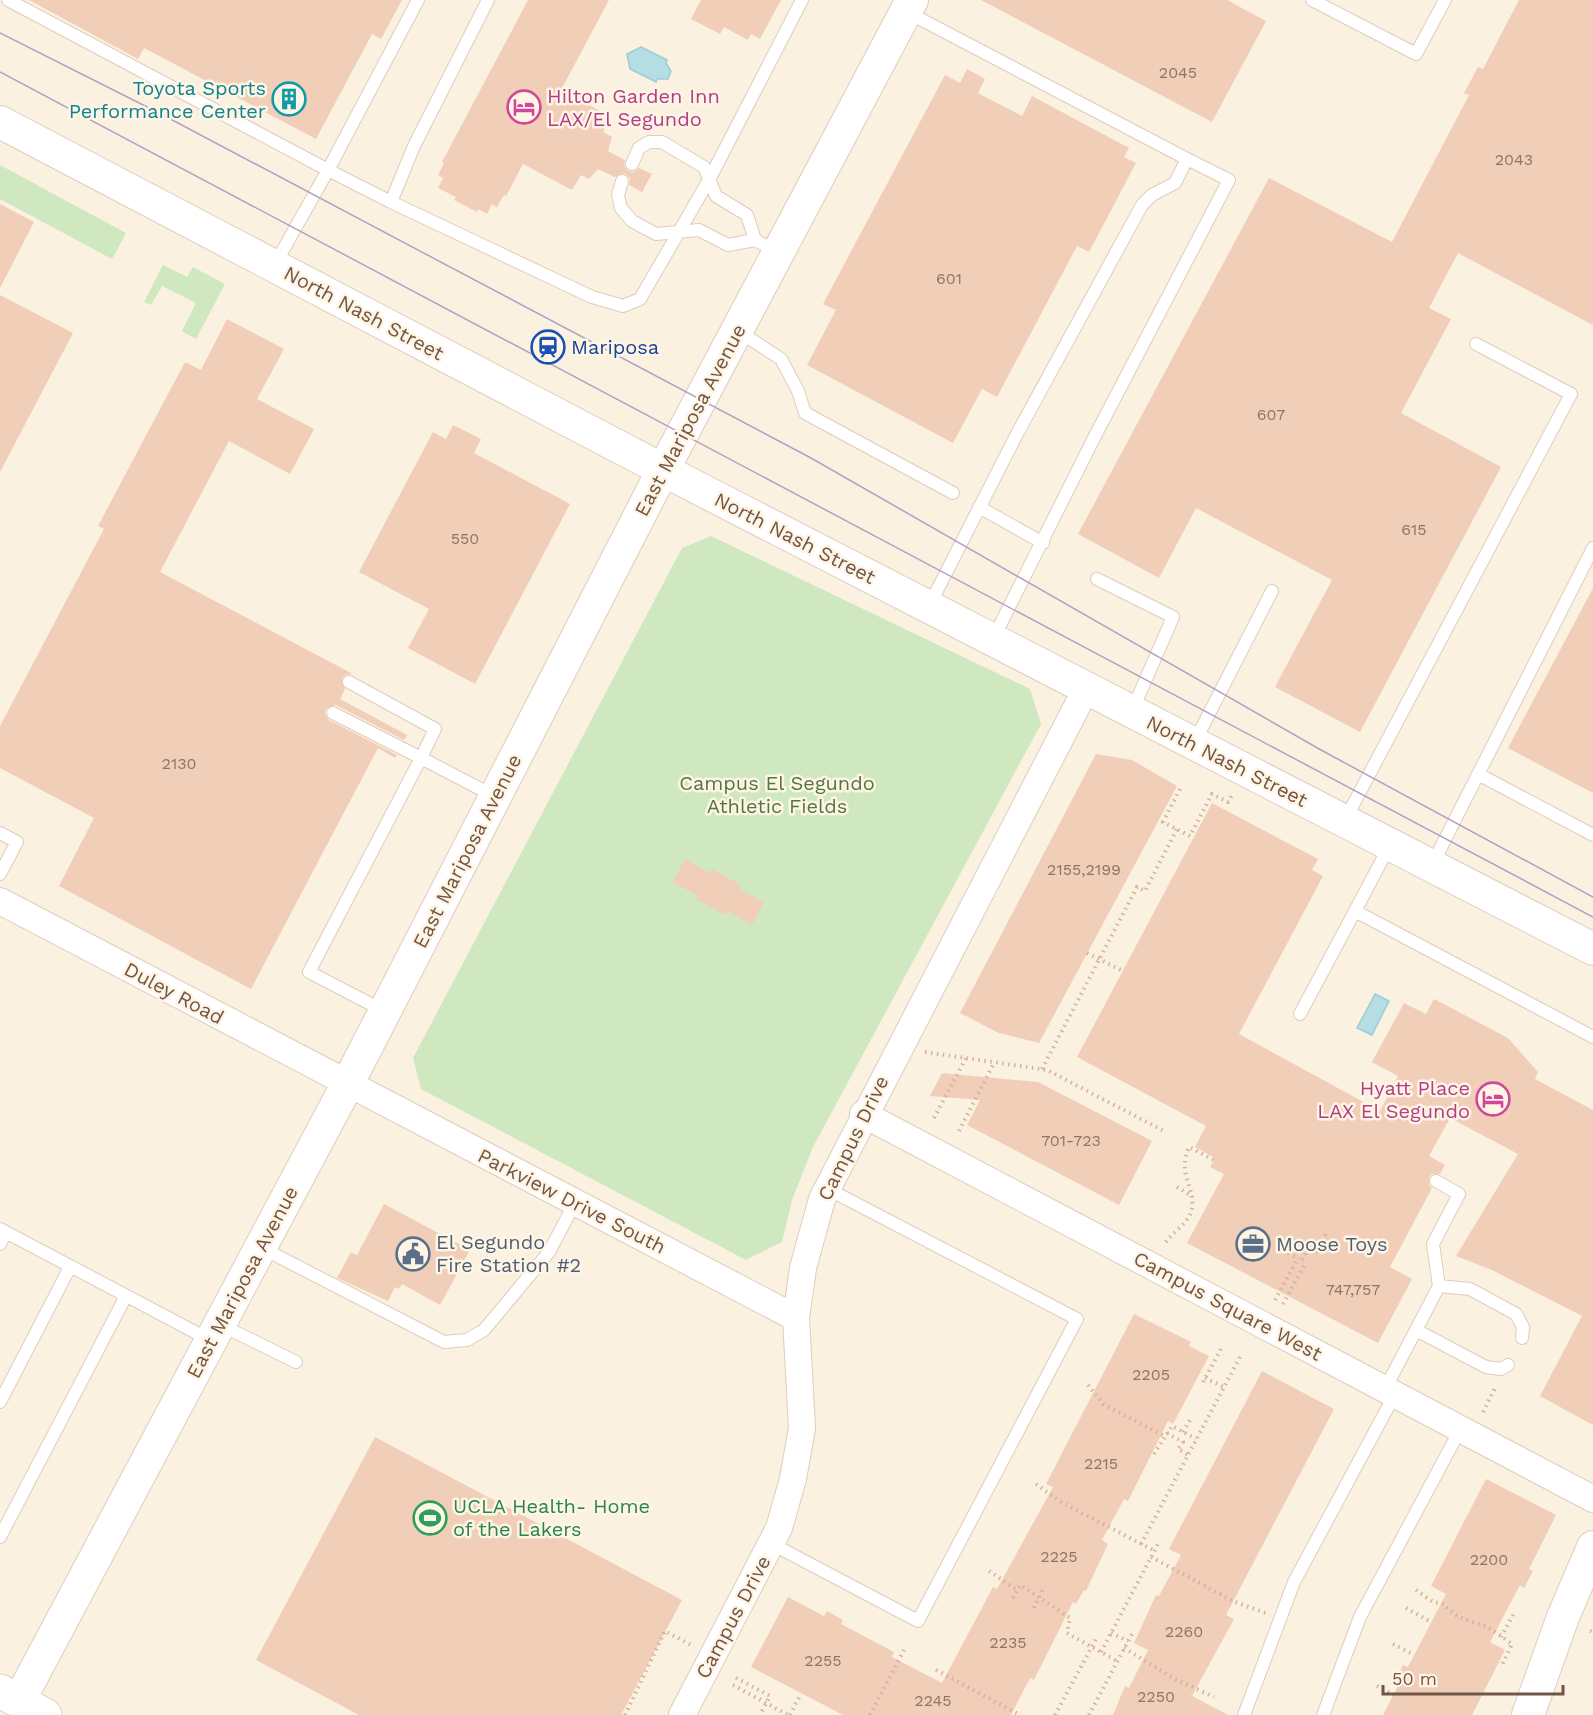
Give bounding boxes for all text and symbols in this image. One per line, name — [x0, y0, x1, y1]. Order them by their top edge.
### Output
house number: 2045 — [1159, 63, 1197, 82]
place label: Toyota Sports Performance Center — [69, 76, 266, 123]
building icon: Toyota Sports Performance Center — [271, 81, 307, 117]
place label: Hilton Garden Inn LAX/El Segundo — [547, 84, 720, 131]
hotel icon: Hilton Garden Inn LAX/El Segundo — [506, 89, 542, 125]
house number: 2043 — [1495, 150, 1533, 169]
street label: North Nash Street — [280, 261, 449, 366]
house number: 601 — [936, 269, 962, 288]
street label: East Mariposa Avenue — [629, 320, 751, 520]
station icon: Mariposa — [530, 329, 566, 365]
place label: Mariposa — [571, 335, 659, 359]
house number: 607 — [1257, 405, 1285, 424]
street label: North Nash Street — [710, 487, 880, 589]
house number: 615 — [1401, 520, 1427, 539]
house number: 550 — [451, 529, 479, 548]
street label: North Nash Street — [1142, 710, 1312, 812]
street label: East Mariposa Avenue — [408, 750, 526, 952]
house number: 2130 — [162, 754, 196, 773]
park label: Campus El Segundo Athletic Fields — [679, 771, 875, 818]
house number: 2155,2199 — [1047, 860, 1121, 879]
street label: Duley Road — [120, 957, 228, 1029]
street label: Campus Drive — [812, 1072, 894, 1204]
place label: Hyatt Place LAX El Segundo — [1317, 1076, 1470, 1123]
hotel icon: Hyatt Place LAX El Segundo — [1475, 1081, 1511, 1117]
house number: 701-723 — [1041, 1131, 1101, 1150]
street label: Parkview Drive South — [474, 1143, 670, 1259]
street label: East Mariposa Avenue — [181, 1182, 303, 1382]
office icon: Moose Toys — [1235, 1226, 1271, 1262]
place label: El Segundo Fire Station #2 — [436, 1230, 581, 1277]
place label: Moose Toys — [1276, 1232, 1387, 1256]
public building icon: El Segundo Fire Station #2 — [395, 1236, 431, 1272]
street label: Campus Square West — [1130, 1246, 1327, 1366]
house number: 747,757 — [1326, 1280, 1380, 1299]
house number: 2205 — [1132, 1365, 1170, 1384]
house number: 2215 — [1084, 1454, 1118, 1473]
place label: UCLA Health- Home of the Lakers — [453, 1494, 650, 1541]
sports icon: UCLA Health- Home of the Lakers — [412, 1500, 448, 1536]
house number: 2225 — [1040, 1547, 1078, 1566]
house number: 2200 — [1470, 1550, 1508, 1569]
street label: Campus Drive — [690, 1551, 776, 1683]
house number: 2260 — [1165, 1622, 1203, 1641]
house number: 2235 — [989, 1633, 1027, 1652]
house number: 2255 — [804, 1651, 842, 1670]
scale bar — [1383, 1658, 1563, 1696]
text: 50 m — [1392, 1668, 1437, 1689]
house number: 2250 — [1137, 1687, 1175, 1706]
house number: 2245 — [914, 1691, 952, 1710]

